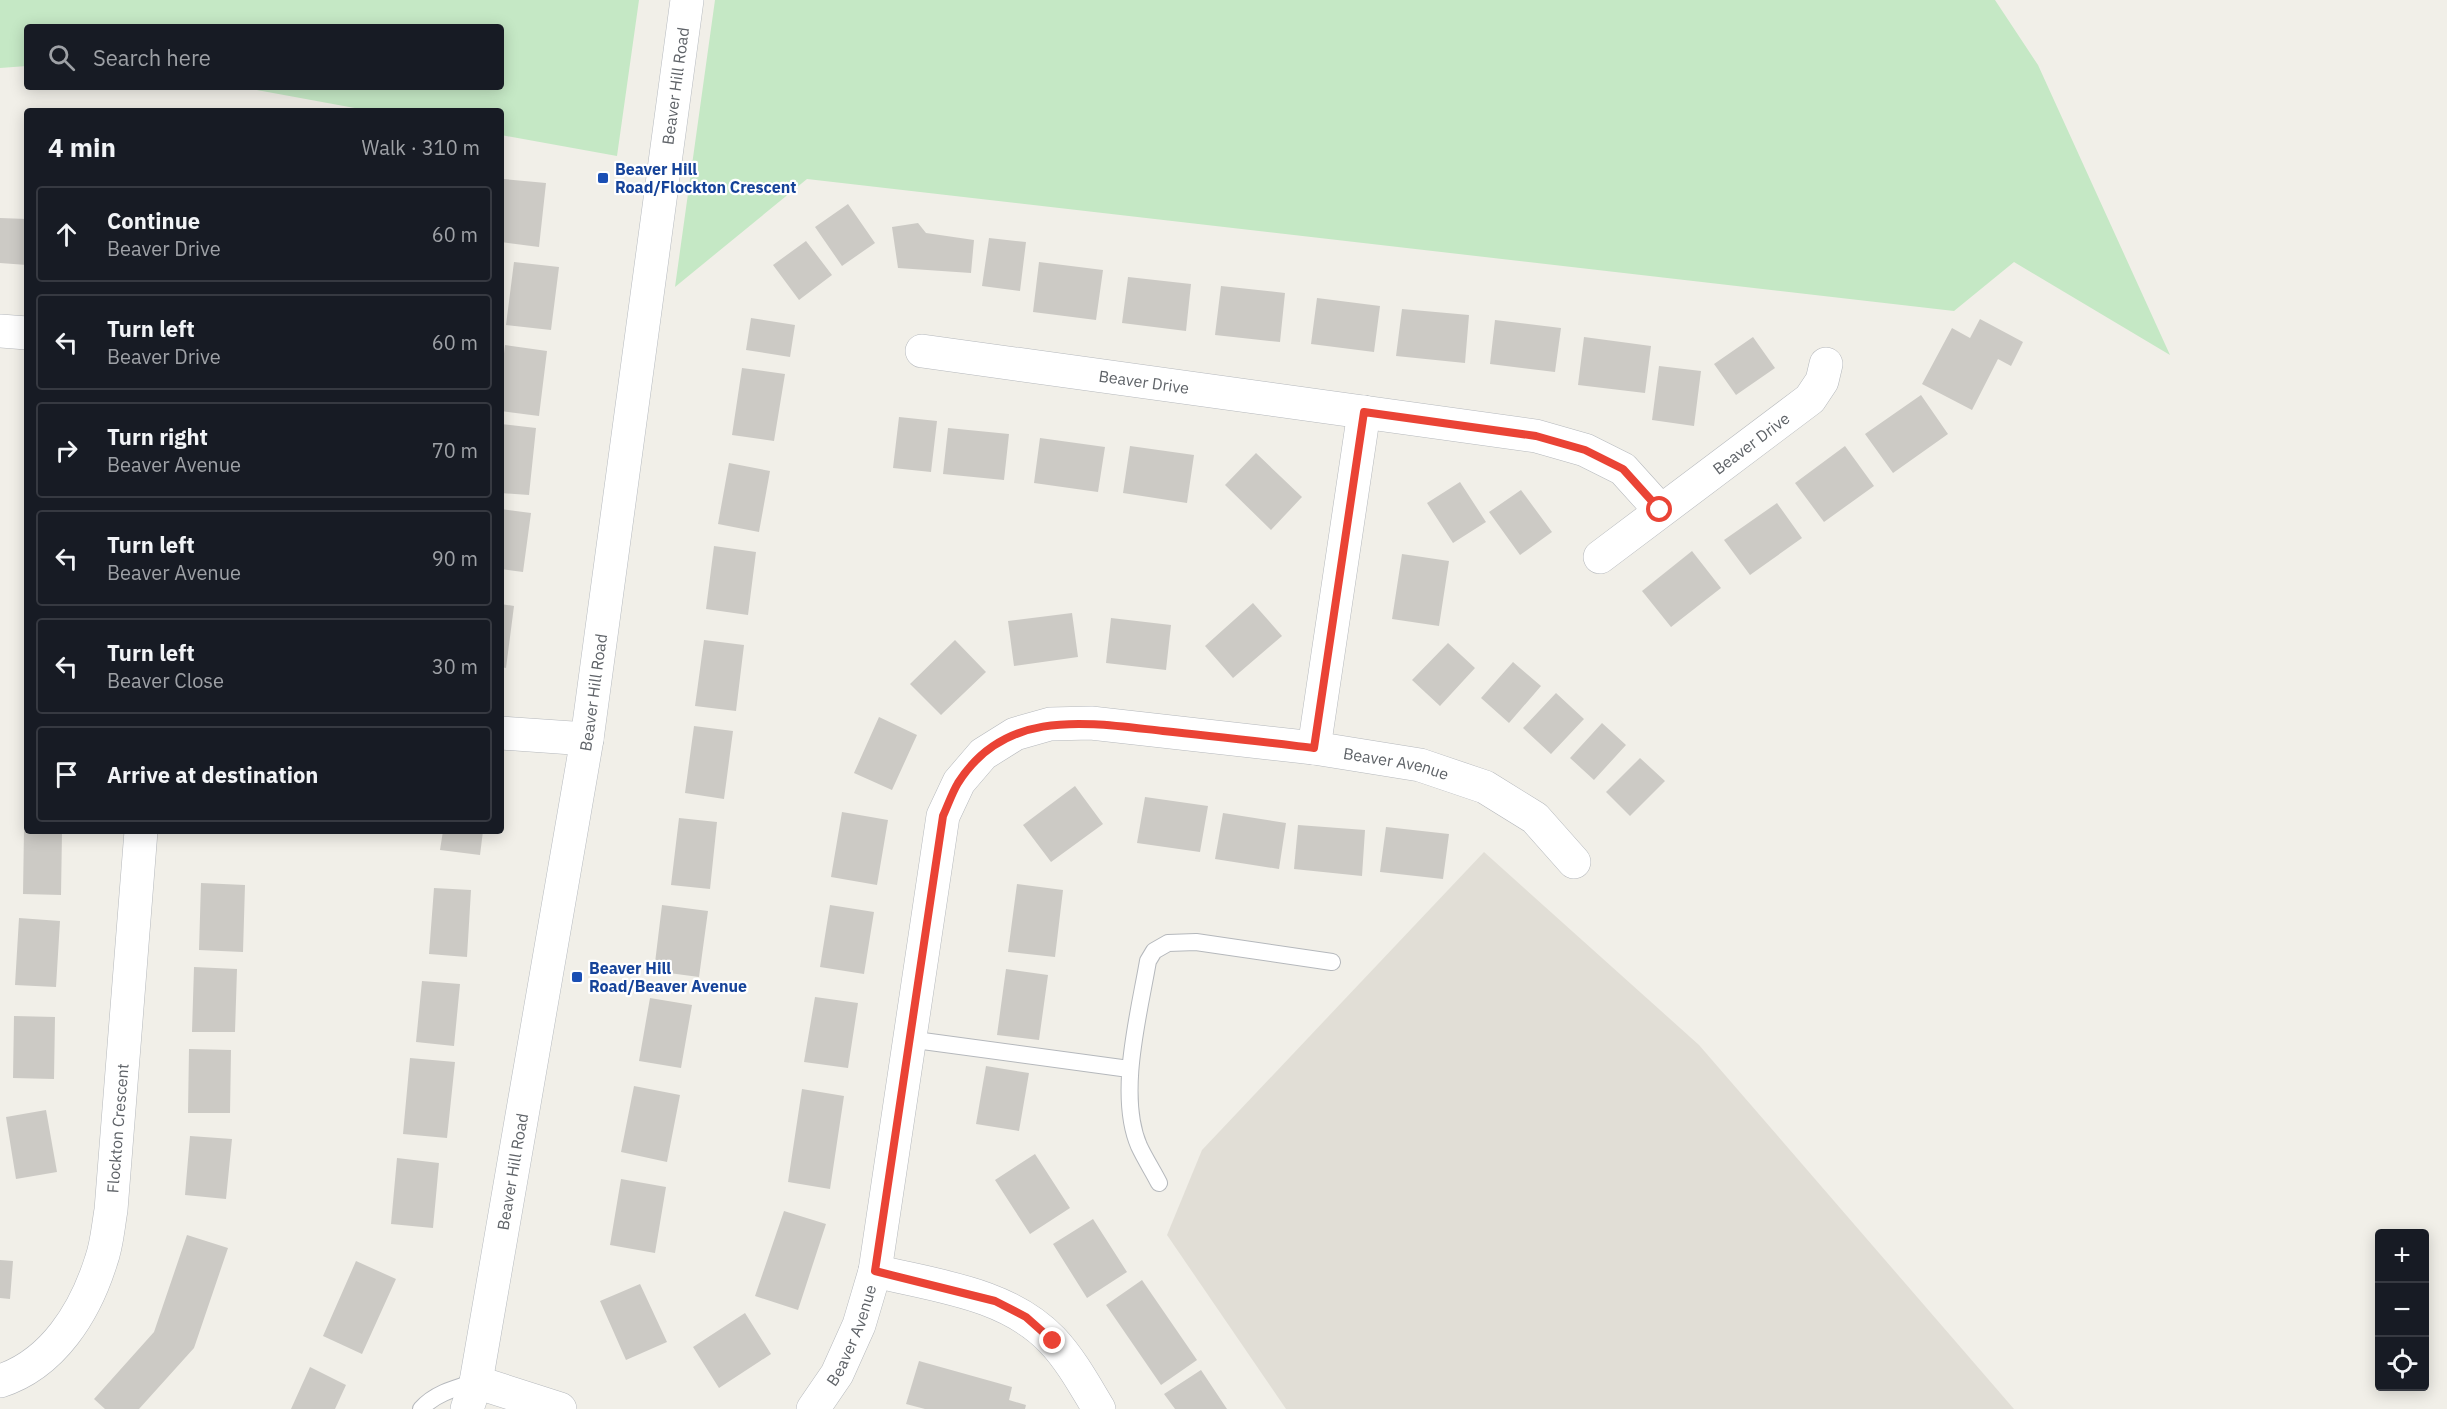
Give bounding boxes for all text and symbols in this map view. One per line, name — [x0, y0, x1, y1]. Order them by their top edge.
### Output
search box — [24, 24, 504, 90]
street label: Beaver Hill Road — [658, 26, 693, 146]
icon: search — [45, 41, 78, 74]
text: Search here — [93, 43, 211, 72]
text: 4 min — [48, 130, 116, 164]
text: Walk · 310 m — [362, 134, 480, 161]
place label: Beaver Hill Road/Flockton Crescent — [615, 159, 796, 197]
marker: Beaver Hill Road/Flockton Crescent — [596, 171, 610, 185]
text: Continue — [107, 206, 200, 235]
icon: ahead — [50, 218, 83, 251]
text: 60 m — [432, 221, 478, 248]
text: Beaver Drive — [107, 235, 221, 262]
text: Turn left — [107, 314, 195, 343]
icon: left — [50, 326, 83, 359]
text: 60 m — [432, 329, 478, 356]
text: Beaver Drive — [107, 343, 221, 370]
street label: Beaver Drive — [1097, 366, 1191, 398]
street label: Beaver Drive — [1709, 408, 1794, 479]
text: Turn right — [107, 422, 208, 451]
icon: right — [50, 434, 83, 467]
text: 70 m — [432, 437, 478, 464]
text: Beaver Avenue — [107, 451, 241, 478]
route start — [1646, 496, 1672, 522]
text: Turn left — [107, 530, 195, 559]
icon: left — [50, 542, 83, 575]
text: 90 m — [432, 545, 478, 572]
text: Beaver Avenue — [107, 559, 241, 586]
street label: Beaver Hill Road — [575, 632, 611, 753]
text: Turn left — [107, 638, 195, 667]
icon: left — [50, 650, 83, 683]
text: 30 m — [432, 653, 478, 680]
text: Beaver Close — [107, 667, 224, 694]
street label: Beaver Avenue — [1342, 743, 1452, 784]
icon: arrive — [50, 758, 83, 791]
text: Arrive at destination — [107, 760, 318, 789]
place label: Beaver Hill Road/Beaver Avenue — [589, 958, 747, 996]
marker: Beaver Hill Road/Beaver Avenue — [570, 970, 584, 984]
street label: Flockton Crescent — [102, 1063, 133, 1194]
street label: Beaver Hill Road — [492, 1112, 532, 1232]
map controls — [2375, 1229, 2429, 1391]
button: + — [2375, 1229, 2429, 1283]
street label: Beaver Avenue — [822, 1282, 880, 1390]
button: − — [2375, 1283, 2429, 1337]
route end — [1039, 1327, 1065, 1353]
button: locate — [2375, 1337, 2429, 1391]

